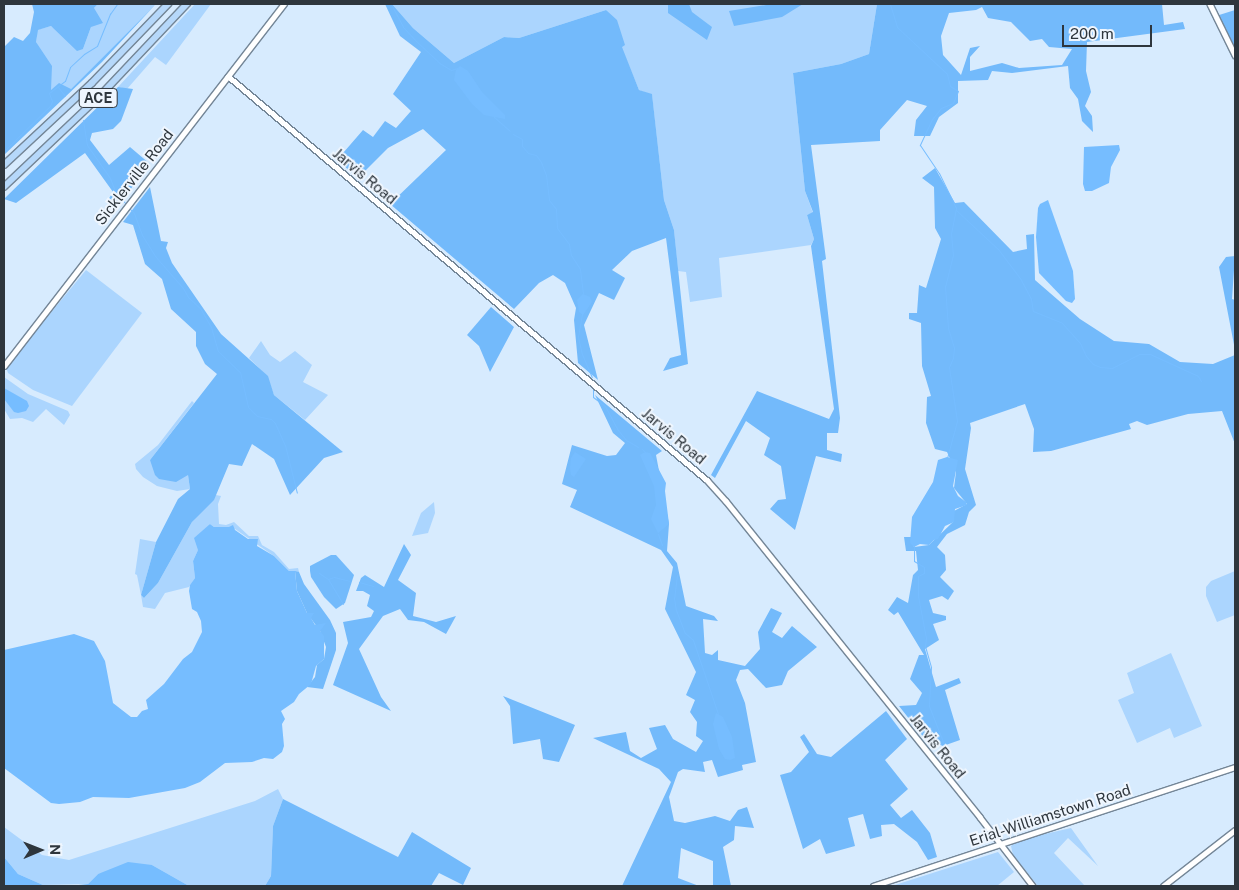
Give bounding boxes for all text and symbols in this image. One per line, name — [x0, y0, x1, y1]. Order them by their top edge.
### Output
scale bar — [1064, 15, 1154, 47]
text: 200 m — [1070, 25, 1114, 42]
road number: ACE — [78, 86, 118, 110]
street label: Sicklerville Road — [91, 126, 177, 228]
street label: Jarvis Road — [329, 144, 401, 208]
street label: Jarvis Road — [638, 404, 710, 468]
street label: Jarvis Road — [906, 710, 970, 782]
street label: Erial-Williamstown Road — [967, 780, 1133, 850]
north arrow — [15, 825, 65, 875]
text: N — [47, 844, 63, 855]

